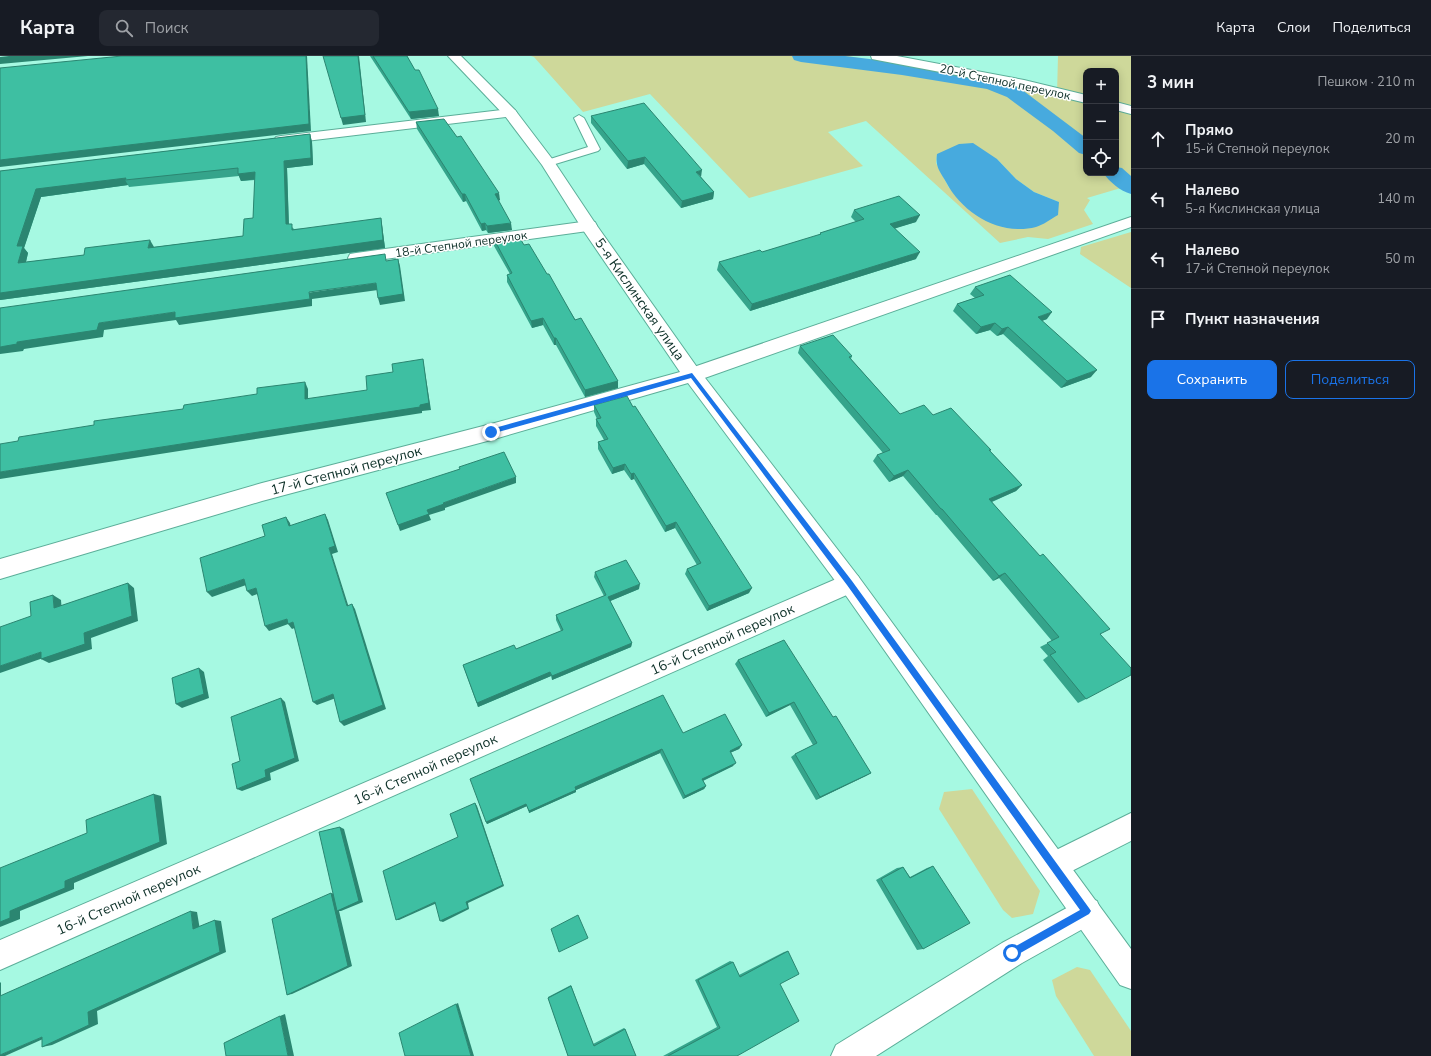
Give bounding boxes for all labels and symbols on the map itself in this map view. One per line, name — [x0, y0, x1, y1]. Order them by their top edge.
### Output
street label: 20-й Степной переулок — [938, 60, 1073, 104]
street label: 18-й Степной переулок — [394, 227, 529, 261]
street label: 5-я Кислинская улица — [590, 234, 689, 364]
route end — [482, 423, 500, 441]
street label: 17-й Степной переулок — [269, 441, 424, 500]
street label: 16-й Степной переулок — [647, 599, 798, 680]
street label: 16-й Степной переулок — [350, 729, 501, 810]
street label: 16-й Степной переулок — [53, 859, 204, 940]
route start — [1003, 944, 1021, 962]

